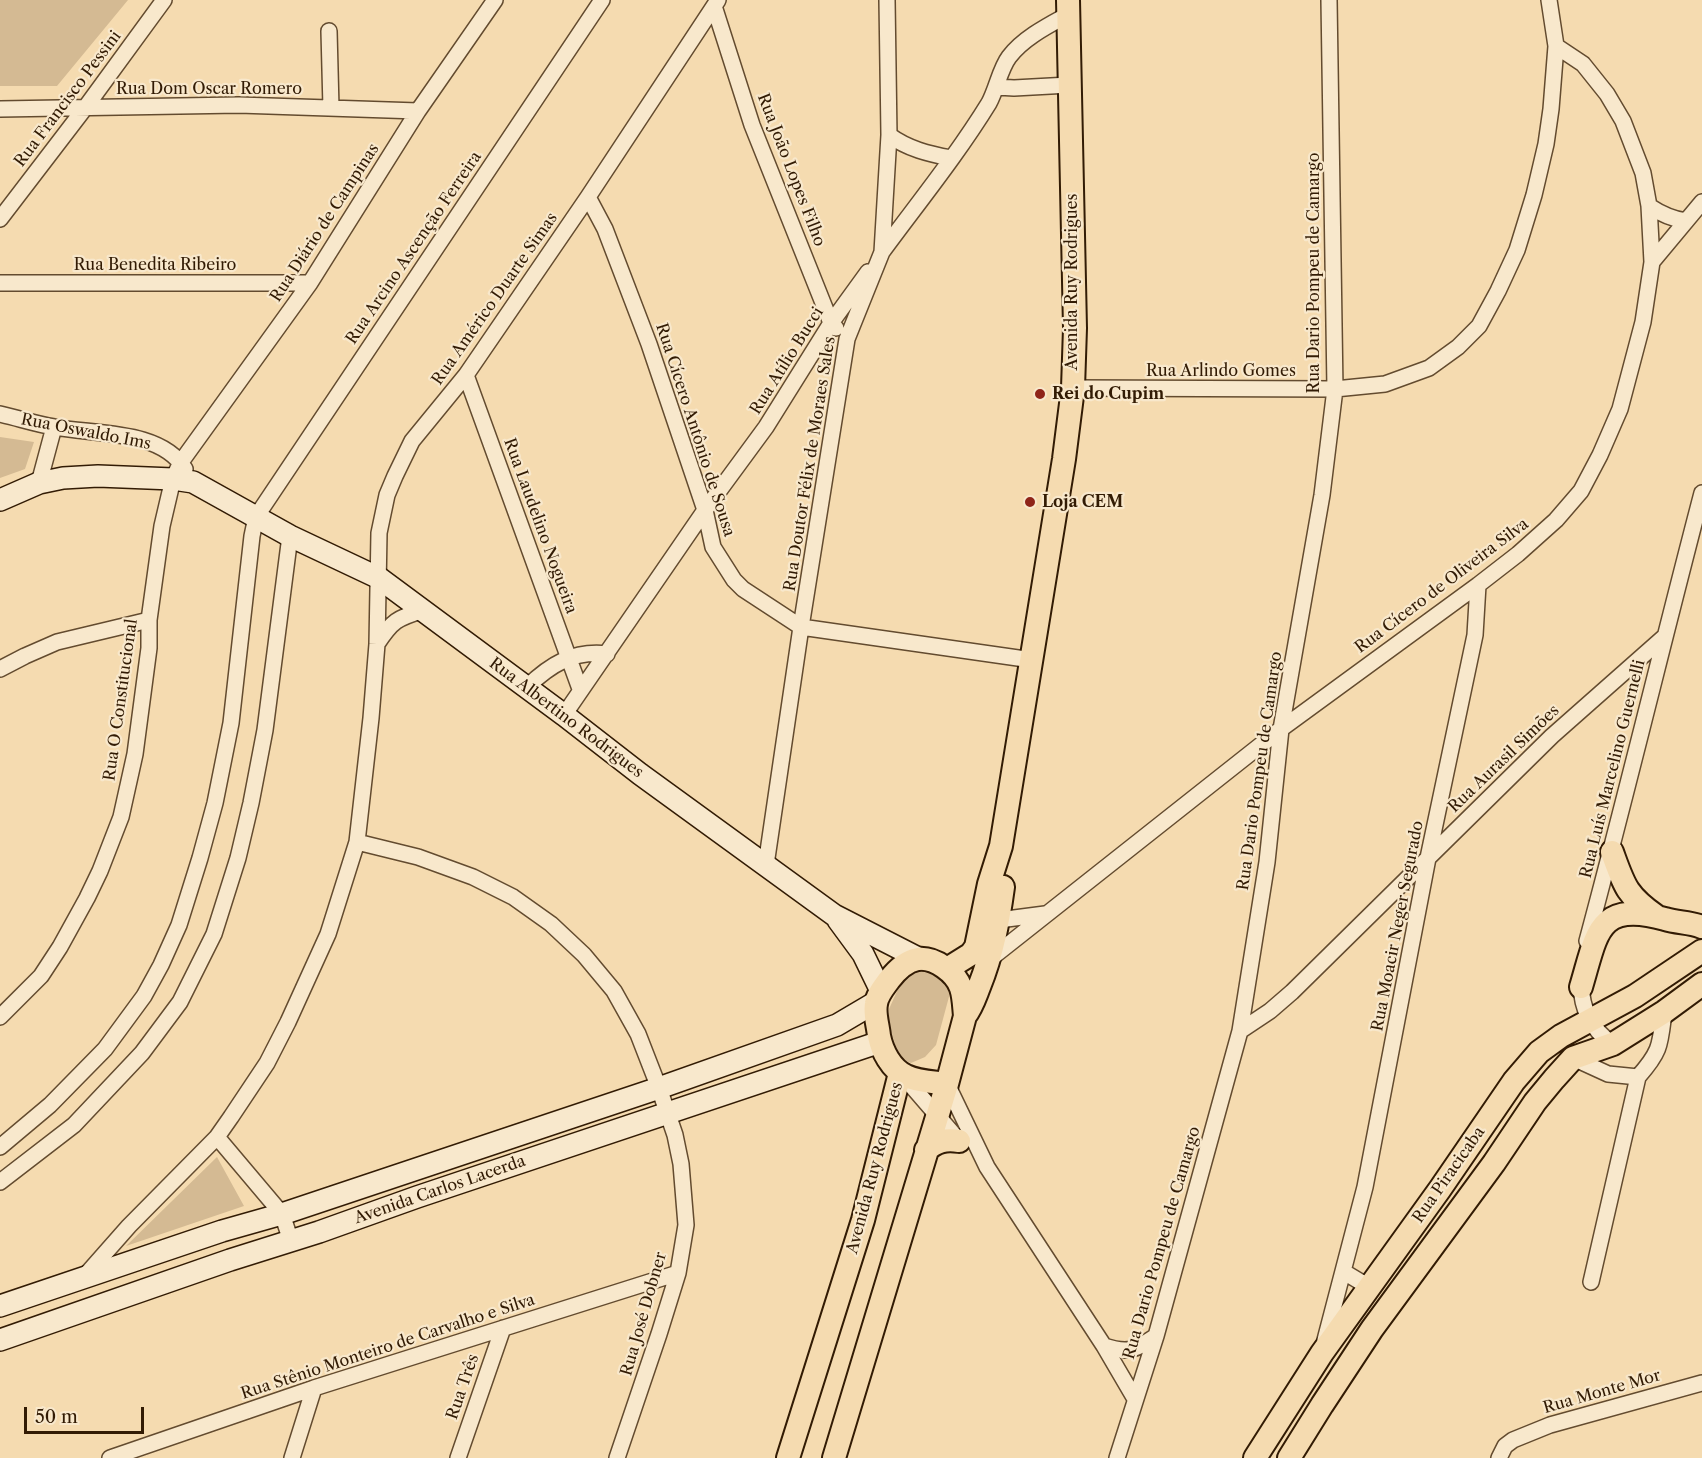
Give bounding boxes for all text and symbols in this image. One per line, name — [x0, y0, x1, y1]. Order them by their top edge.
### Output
street label: Rua Francisco Pessini — [11, 27, 125, 171]
street label: Rua Dom Oscar Romero — [116, 79, 302, 99]
street label: Rua João Lopes Filho — [753, 91, 829, 249]
street label: Rua Diário de Campinas — [267, 140, 383, 306]
street label: Rua Arcino Ascenção Ferreira — [342, 148, 486, 348]
street label: Rua Dario Pompeu de Camargo — [1304, 152, 1324, 394]
street label: Avenida Ruy Rodrigues — [1062, 194, 1082, 370]
street label: Rua Américo Duarte Simas — [428, 209, 562, 389]
street label: Rua Benedita Ribeiro — [74, 255, 236, 275]
street label: Rua Atílio Bucci — [746, 304, 828, 418]
street label: Rua Cícero Antônio de Sousa — [651, 321, 739, 539]
street label: Rua Doutor Félix de Moraes Sales — [780, 335, 840, 593]
street label: Rua Arlindo Gomes — [1146, 361, 1296, 381]
place label: Rei do Cupim — [1052, 384, 1164, 404]
marker: Rei do Cupim — [1033, 387, 1047, 401]
street label: Rua Oswaldo Ims — [19, 410, 153, 454]
street label: Rua Laudelino Nogueira — [499, 436, 581, 616]
place label: Loja CEM — [1042, 492, 1123, 512]
marker: Loja CEM — [1023, 495, 1037, 509]
street label: Rua Cícero de Oliveira Silva — [1352, 515, 1532, 657]
street label: Rua O Constitucional — [100, 618, 142, 782]
street label: Rua Dario Pompeu de Camargo — [1234, 650, 1286, 892]
street label: Rua Albertino Rodrigues — [485, 654, 647, 782]
street label: Rua Luís Marcelino Guernelli — [1577, 658, 1649, 880]
street label: Rua Aurasil Simões — [1445, 701, 1563, 817]
street label: Rua Moacir Neger Segurado — [1368, 819, 1428, 1033]
street label: Avenida Ruy Rodrigues — [843, 1080, 907, 1256]
street label: Rua Piracicaba — [1409, 1123, 1489, 1227]
street label: Rua Dario Pompeu de Camargo — [1120, 1124, 1204, 1362]
street label: Avenida Carlos Lacerda — [352, 1152, 528, 1228]
street label: Rua José Dobner — [617, 1250, 671, 1378]
street label: Rua Stênio Monteiro de Carvalho e Silva — [239, 1290, 537, 1404]
street label: Rua Três — [443, 1352, 483, 1422]
street label: Rua Monte Mor — [1541, 1366, 1663, 1418]
scale bar — [27, 1395, 147, 1433]
text: 50 m — [35, 1406, 78, 1428]

